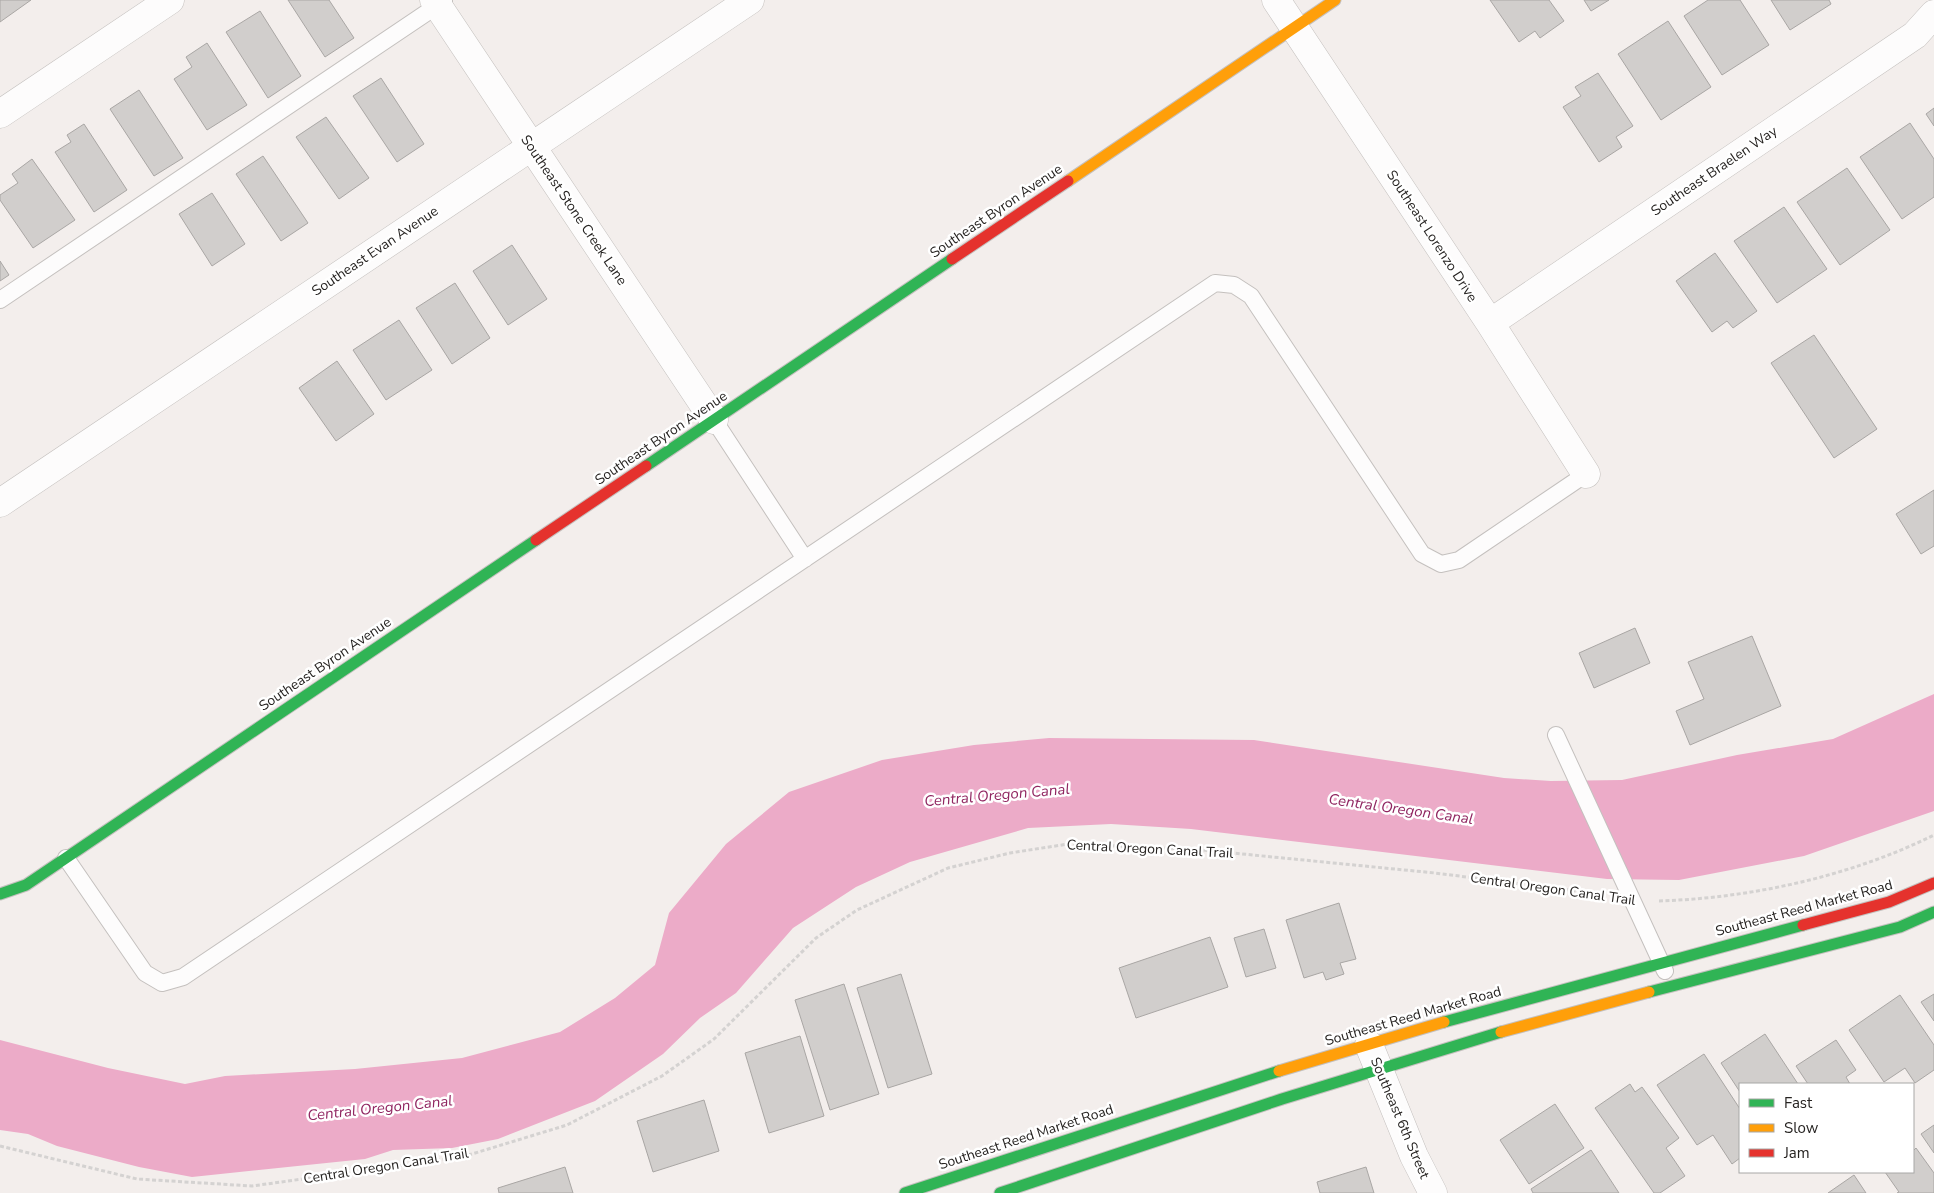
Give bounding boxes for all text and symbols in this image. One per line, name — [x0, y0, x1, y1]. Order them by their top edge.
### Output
street label: Southeast Braelen Way — [1647, 121, 1782, 220]
street label: Southeast Stone Creek Lane — [516, 131, 632, 289]
street label: Southeast Byron Avenue — [926, 160, 1066, 262]
street label: Southeast Lorenzo Drive — [1382, 166, 1482, 306]
street label: Southeast Evan Avenue — [308, 202, 442, 300]
street label: Southeast Byron Avenue — [591, 387, 731, 489]
street label: Southeast Byron Avenue — [255, 613, 395, 715]
water label: Central Oregon Canal — [923, 779, 1071, 811]
water label: Central Oregon Canal — [1327, 789, 1475, 829]
street label: Central Oregon Canal Trail — [1066, 835, 1235, 863]
street label: Central Oregon Canal Trail — [1469, 868, 1638, 910]
street label: Southeast Reed Market Road — [1713, 875, 1895, 941]
street label: Southeast Reed Market Road — [1323, 982, 1503, 1050]
street label: Southeast 6th Street — [1366, 1054, 1434, 1182]
legend — [1739, 1083, 1914, 1173]
water label: Central Oregon Canal — [306, 1090, 454, 1126]
text: Fast — [1784, 1093, 1813, 1113]
street label: Southeast Reed Market Road — [936, 1100, 1116, 1174]
text: Slow — [1784, 1118, 1819, 1138]
street label: Central Oregon Canal Trail — [302, 1143, 471, 1188]
text: Jam — [1783, 1143, 1810, 1163]

